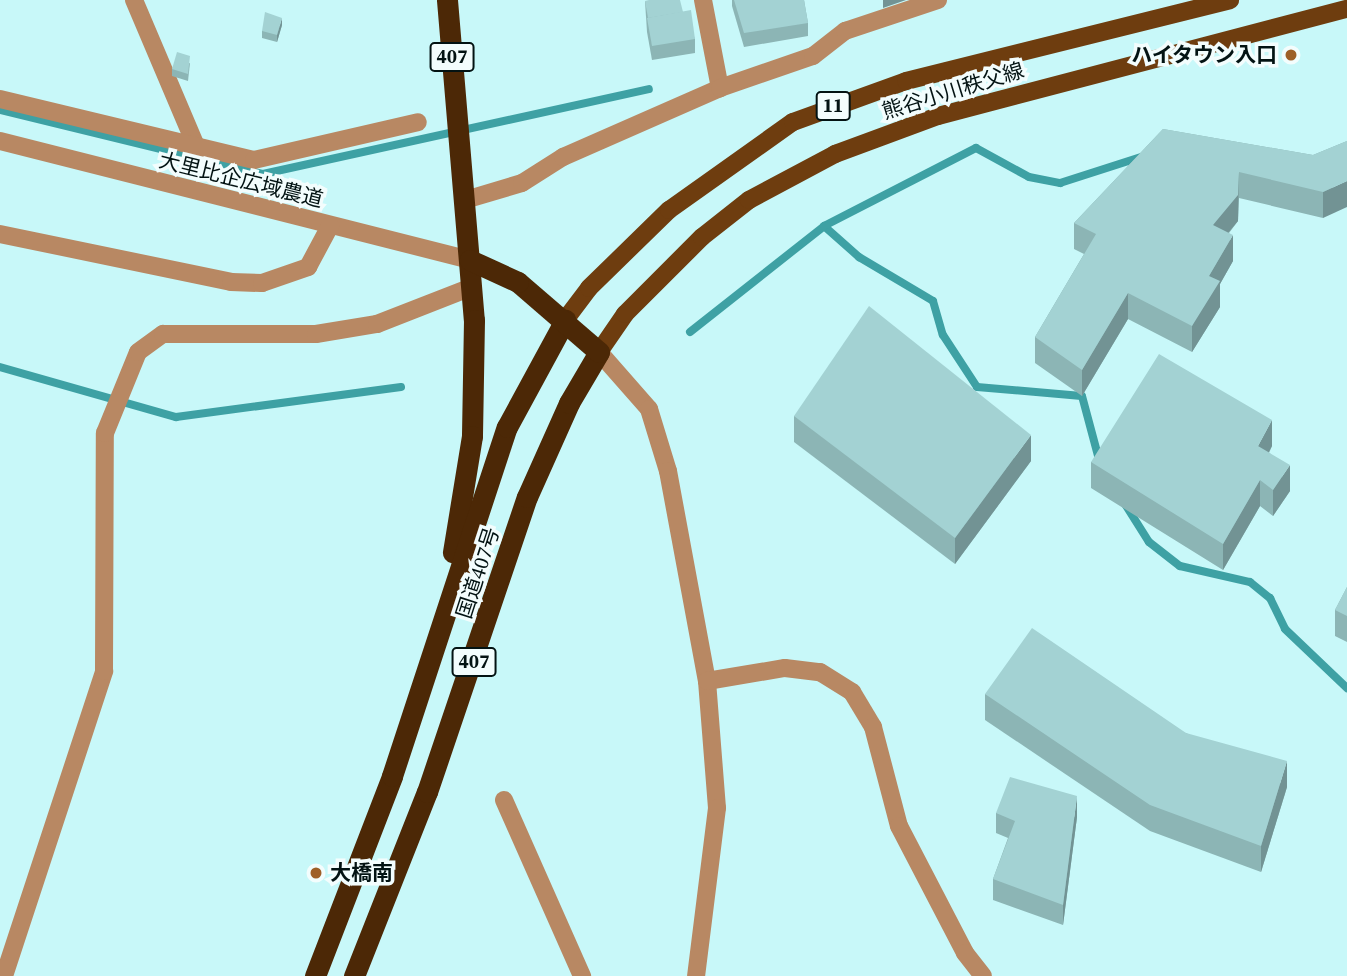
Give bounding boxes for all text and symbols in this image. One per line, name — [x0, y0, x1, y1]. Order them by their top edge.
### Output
road number: 407 — [429, 41, 475, 72]
place label: ハイタウン入口 — [1130, 42, 1277, 68]
marker: ハイタウン入口 — [1283, 47, 1299, 63]
street label: 熊谷小川秩父線 — [879, 57, 1027, 125]
road number: 11 — [816, 90, 850, 122]
street label: 大里比企広域農道 — [156, 147, 326, 213]
street label: 国道407号 — [451, 524, 505, 622]
road number: 407 — [451, 646, 497, 678]
place label: 大橋南 — [330, 860, 393, 886]
marker: 大橋南 — [308, 865, 324, 881]

